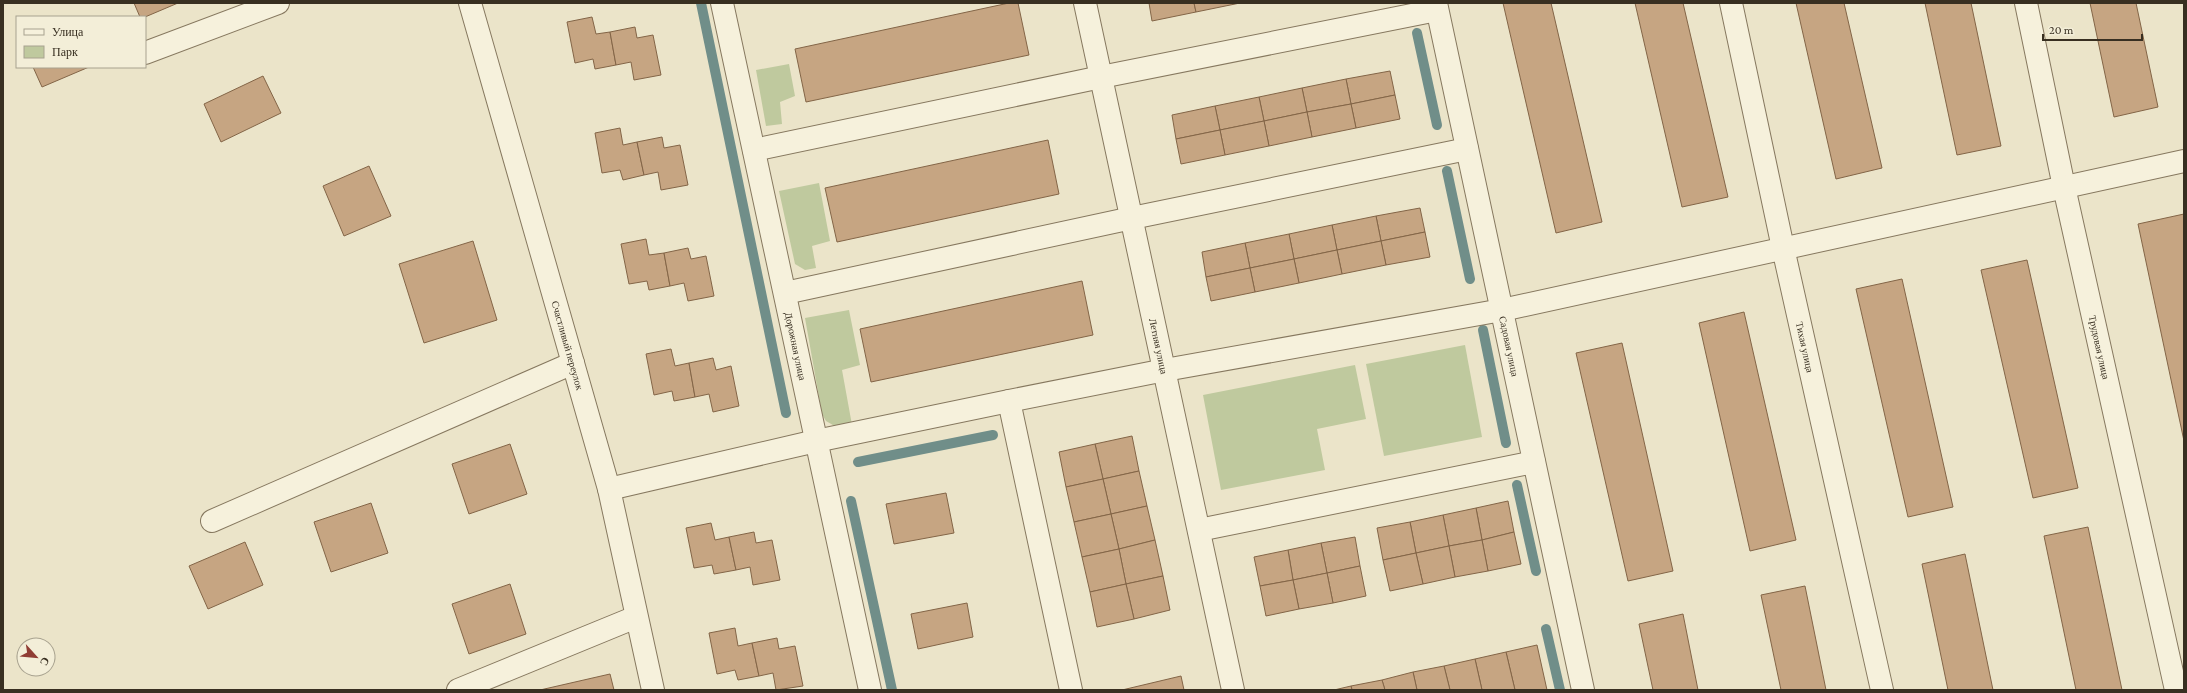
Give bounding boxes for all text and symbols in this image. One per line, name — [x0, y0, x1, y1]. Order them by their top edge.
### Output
legend — [16, 16, 146, 68]
scale bar — [2043, 16, 2142, 42]
text: 20 m — [2049, 23, 2074, 37]
text: Улица — [52, 25, 84, 39]
text: Парк — [52, 45, 78, 59]
street label: Счастливый переулок — [549, 300, 585, 391]
street label: Дорожная улица — [783, 311, 808, 382]
street label: Трудовая улица — [2087, 314, 2112, 381]
street label: Садовая улица — [1497, 315, 1521, 378]
street label: Летняя улица — [1147, 317, 1170, 376]
street label: Тихая улица — [1794, 321, 1816, 374]
north arrow — [16, 637, 56, 677]
text: С — [38, 655, 52, 668]

